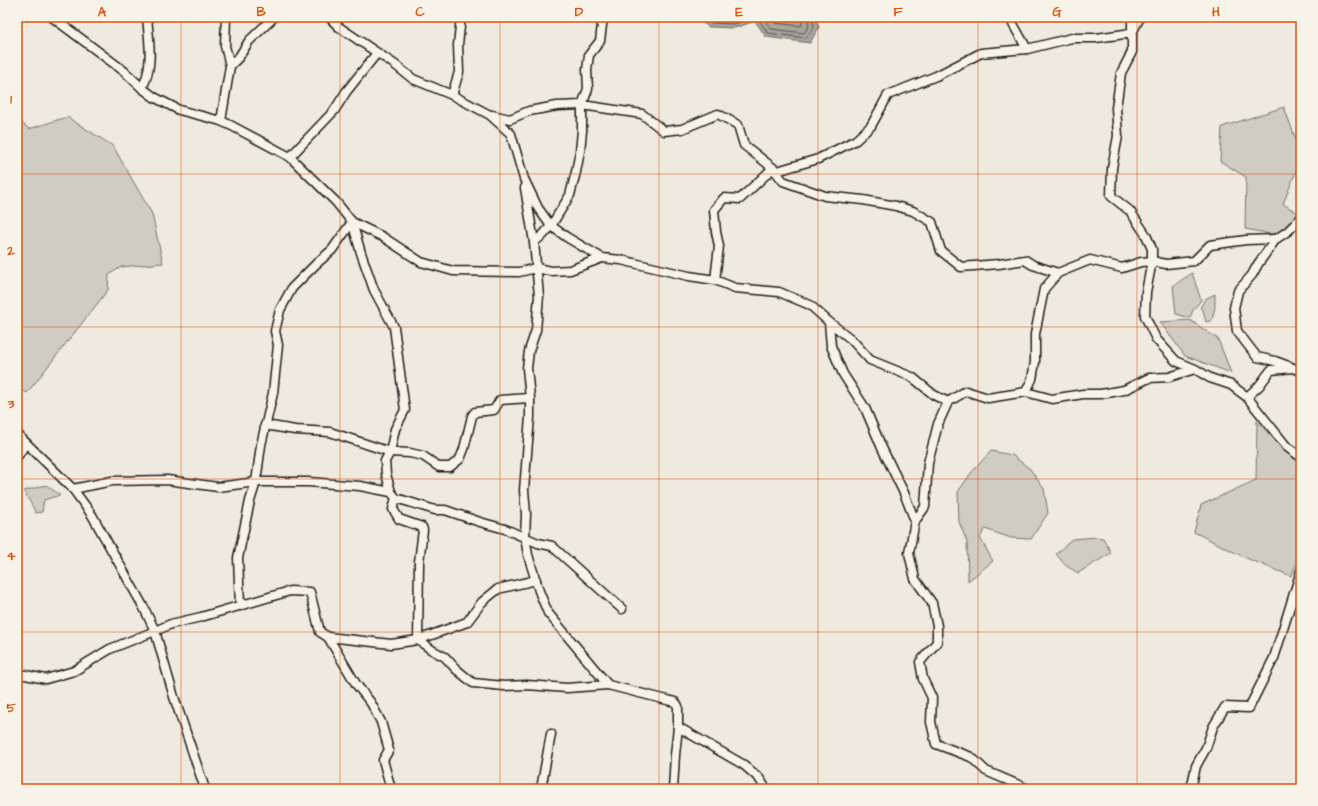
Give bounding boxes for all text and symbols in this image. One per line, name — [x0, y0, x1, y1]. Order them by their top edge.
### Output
text: A — [98, 3, 107, 21]
text: B — [256, 3, 266, 21]
text: C — [415, 3, 425, 21]
text: D — [575, 3, 584, 21]
text: E — [735, 3, 743, 21]
text: F — [893, 3, 903, 21]
text: G — [1052, 3, 1062, 21]
text: H — [1212, 3, 1220, 21]
text: 1 — [10, 90, 12, 108]
text: 2 — [6, 242, 15, 260]
text: 3 — [7, 395, 15, 413]
text: 4 — [7, 547, 16, 565]
text: 5 — [6, 699, 16, 717]

